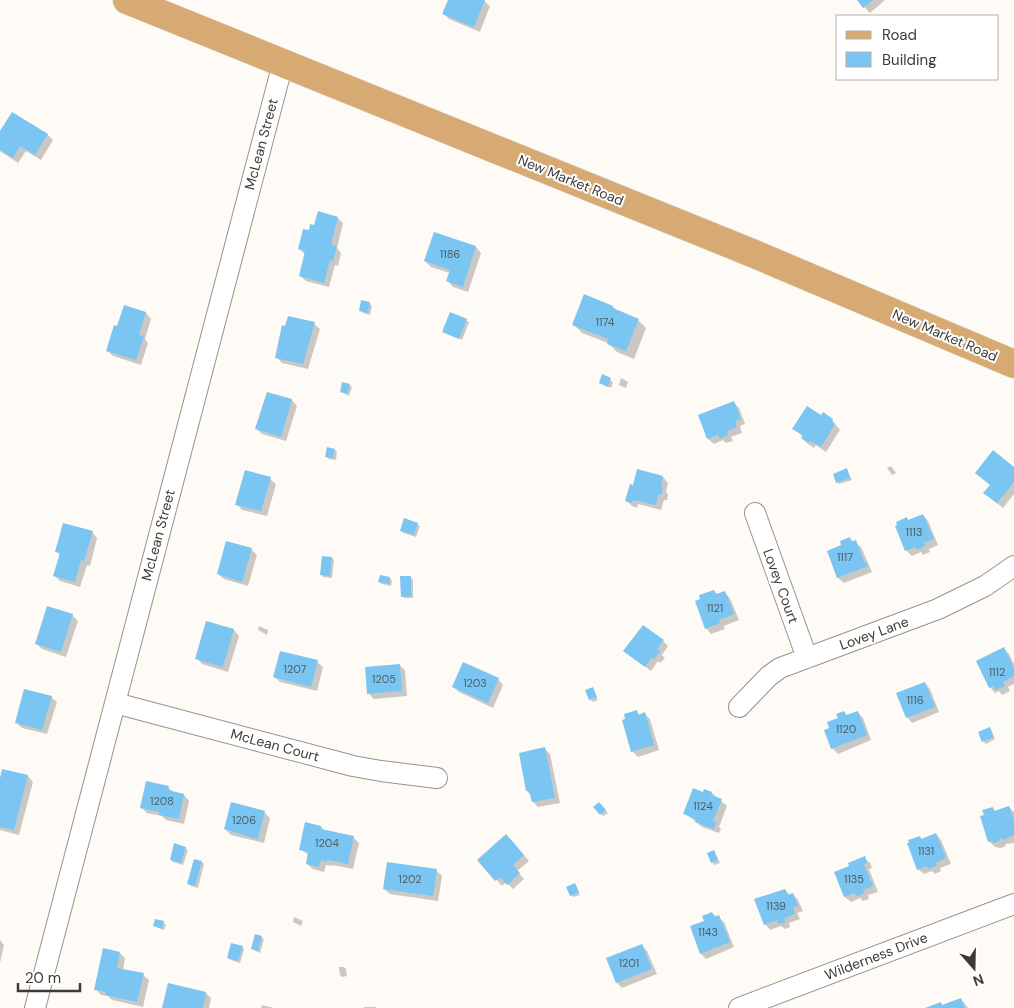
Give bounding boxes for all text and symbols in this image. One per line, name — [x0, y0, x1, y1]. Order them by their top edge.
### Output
legend — [836, 15, 999, 80]
text: Road — [882, 25, 917, 45]
text: Building — [882, 50, 937, 70]
street label: McLean Street — [240, 96, 282, 192]
street label: New Market Road — [516, 151, 626, 209]
house number: 1186 — [440, 247, 460, 261]
street label: New Market Road — [890, 305, 1000, 365]
house number: 1174 — [596, 315, 615, 329]
street label: McLean Street — [137, 487, 179, 583]
house number: 1113 — [906, 525, 922, 539]
street label: Lovey Court — [759, 546, 803, 626]
house number: 1117 — [837, 550, 853, 564]
house number: 1121 — [707, 601, 723, 615]
street label: Lovey Lane — [837, 612, 911, 654]
house number: 1207 — [284, 662, 307, 676]
house number: 1112 — [989, 665, 1005, 679]
house number: 1205 — [372, 672, 396, 686]
house number: 1203 — [463, 676, 487, 690]
house number: 1116 — [906, 693, 924, 707]
house number: 1120 — [836, 722, 856, 736]
street label: McLean Court — [229, 725, 321, 765]
house number: 1208 — [150, 794, 174, 808]
house number: 1124 — [693, 799, 713, 813]
house number: 1206 — [232, 813, 256, 827]
house number: 1204 — [315, 836, 339, 850]
house number: 1131 — [918, 844, 934, 858]
house number: 1202 — [398, 872, 422, 886]
house number: 1135 — [844, 872, 864, 886]
house number: 1139 — [766, 899, 786, 913]
house number: 1143 — [698, 925, 718, 939]
street label: Wilderness Drive — [822, 928, 930, 984]
north arrow — [949, 943, 999, 993]
house number: 1201 — [619, 956, 639, 970]
scale bar — [18, 960, 80, 992]
text: 20 m — [25, 968, 61, 988]
text: N — [971, 970, 986, 990]

